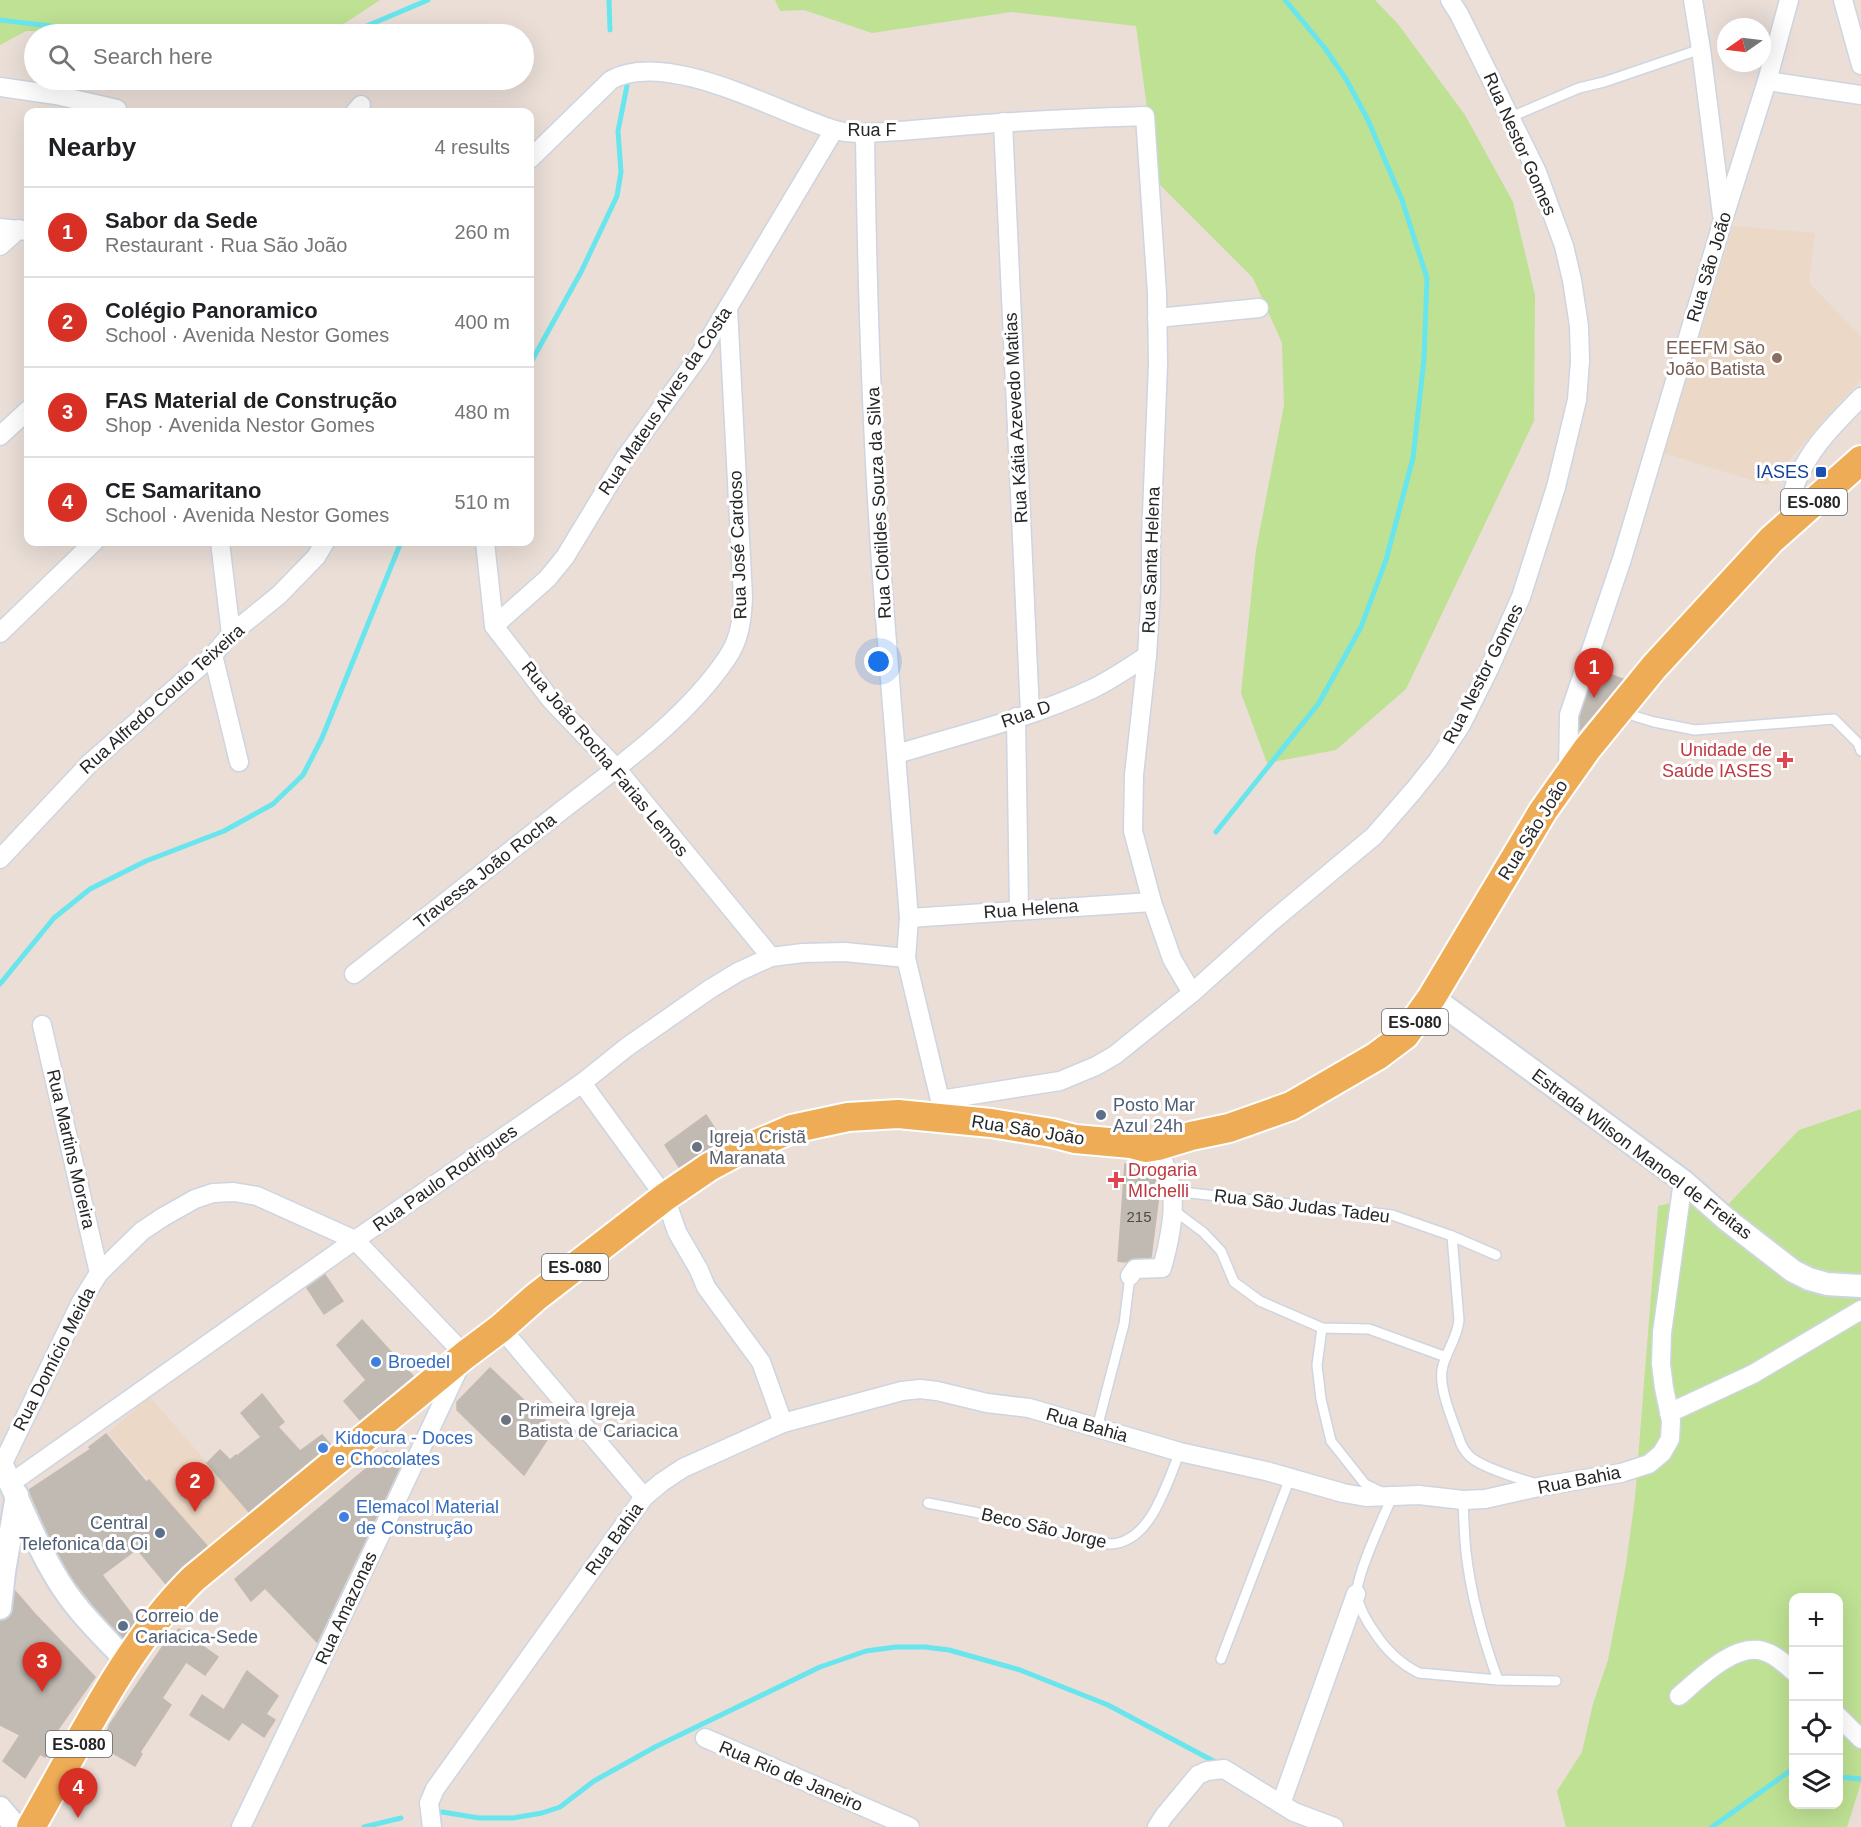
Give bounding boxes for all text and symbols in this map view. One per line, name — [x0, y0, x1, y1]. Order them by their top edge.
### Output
north arrow — [1717, 18, 1771, 72]
search box — [24, 24, 534, 90]
icon: search — [45, 41, 78, 74]
text: Search here — [93, 44, 213, 69]
street label: Rua Nestor Gomes — [1480, 70, 1560, 218]
street label: Rua F — [847, 120, 897, 140]
text: Nearby — [48, 132, 136, 162]
text: 4 results — [434, 136, 510, 158]
text: Sabor da Sede — [105, 208, 258, 233]
street label: Rua São João — [1683, 210, 1735, 324]
text: 1 — [62, 221, 73, 243]
text: 260 m — [454, 221, 510, 243]
text: Restaurant · Rua São João — [105, 234, 347, 256]
text: Colégio Panoramico — [105, 298, 318, 323]
street label: Rua Mateus Alves da Costa — [595, 303, 736, 499]
text: 2 — [62, 311, 73, 333]
text: 400 m — [454, 311, 510, 333]
street label: Rua Kátia Azevedo Matias — [1000, 312, 1032, 524]
text: School · Avenida Nestor Gomes — [105, 324, 389, 346]
place label: EEEFM São João Batista — [1666, 338, 1766, 379]
marker: EEEFM São João Batista — [1770, 351, 1784, 365]
street label: Rua Clotildes Souza da Silva — [863, 386, 895, 619]
text: FAS Material de Construção — [105, 388, 397, 413]
text: 3 — [62, 401, 73, 423]
text: 480 m — [454, 401, 510, 423]
text: Shop · Avenida Nestor Gomes — [105, 414, 375, 436]
place label: IASES — [1756, 462, 1809, 482]
marker: IASES — [1814, 465, 1828, 479]
street label: Rua José Cardoso — [725, 470, 751, 620]
text: CE Samaritano — [105, 478, 262, 503]
street label: Rua Santa Helena — [1138, 485, 1164, 634]
road number: ES-080 — [1781, 489, 1847, 515]
text: 4 — [62, 491, 73, 513]
text: 510 m — [454, 491, 510, 513]
text: School · Avenida Nestor Gomes — [105, 504, 389, 526]
street label: Rua Nestor Gomes — [1439, 601, 1527, 747]
street label: Rua Alfredo Couto Teixeira — [76, 619, 249, 778]
your location — [864, 647, 893, 676]
pin: 1 — [1574, 648, 1614, 698]
street label: Rua João Rocha Farias Lemos — [518, 658, 692, 860]
street label: Rua D — [999, 696, 1053, 732]
place label: Unidade de Saúde IASES — [1662, 740, 1772, 781]
marker: Unidade de Saúde IASES — [1776, 751, 1794, 769]
street label: Rua São João — [1494, 776, 1572, 884]
street label: Travessa João Rocha — [410, 809, 561, 933]
street label: Rua Helena — [983, 896, 1080, 922]
road number: ES-080 — [1382, 1009, 1448, 1035]
street label: Estrada Wilson Manoel de Freitas — [1528, 1065, 1756, 1243]
street label: Rua Martins Moreira — [43, 1067, 99, 1232]
place label: Posto Mar Azul 24h — [1113, 1095, 1195, 1136]
marker: Posto Mar Azul 24h — [1094, 1108, 1108, 1122]
street label: Rua São João — [970, 1111, 1086, 1149]
street label: Rua Paulo Rodrigues — [369, 1121, 521, 1235]
place label: Igreja Cristã Maranata — [709, 1127, 807, 1168]
marker: Igreja Cristã Maranata — [690, 1140, 704, 1154]
place label: Drogaria MIchelli — [1128, 1160, 1198, 1201]
marker: Drogaria MIchelli — [1109, 1173, 1123, 1187]
street label: Rua São Judas Tadeu — [1213, 1185, 1391, 1227]
house number: 215 — [1126, 1208, 1152, 1225]
road number: ES-080 — [542, 1254, 608, 1280]
street label: Rua Domício Meida — [9, 1283, 99, 1434]
place label: Broedel — [388, 1352, 450, 1372]
marker: Broedel — [369, 1355, 383, 1369]
place label: Primeira Igreja Batista de Cariacica — [518, 1400, 679, 1441]
street label: Rua Bahia — [1044, 1404, 1131, 1446]
marker: Primeira Igreja Batista de Cariacica — [499, 1413, 513, 1427]
place label: Kidocura - Doces e Chocolates — [335, 1428, 473, 1469]
marker: Kidocura - Doces e Chocolates — [316, 1441, 330, 1455]
pin: 2 — [176, 1462, 214, 1512]
street label: Rua Bahia — [1536, 1462, 1623, 1498]
place label: Elemacol Material de Construção — [356, 1497, 499, 1538]
street label: Rua Bahia — [581, 1498, 647, 1579]
street label: Beco São Jorge — [979, 1504, 1109, 1552]
marker: Elemacol Material de Construção — [337, 1510, 351, 1524]
place label: Central Telefonica da Oi — [19, 1513, 148, 1554]
marker: Central Telefonica da Oi — [153, 1526, 167, 1540]
street label: Rua Amazonas — [311, 1548, 381, 1668]
map controls — [1789, 1593, 1843, 1809]
button: + — [1789, 1593, 1843, 1647]
place label: Correio de Cariacica-Sede — [135, 1606, 258, 1647]
marker: Correio de Cariacica-Sede — [116, 1619, 130, 1633]
pin: 3 — [22, 1642, 62, 1692]
button: − — [1789, 1647, 1843, 1701]
button: locate — [1789, 1701, 1843, 1755]
road number: ES-080 — [46, 1731, 112, 1757]
street label: Rua Rio de Janeiro — [716, 1737, 866, 1815]
button: layers — [1789, 1755, 1843, 1809]
pin: 4 — [58, 1768, 98, 1818]

